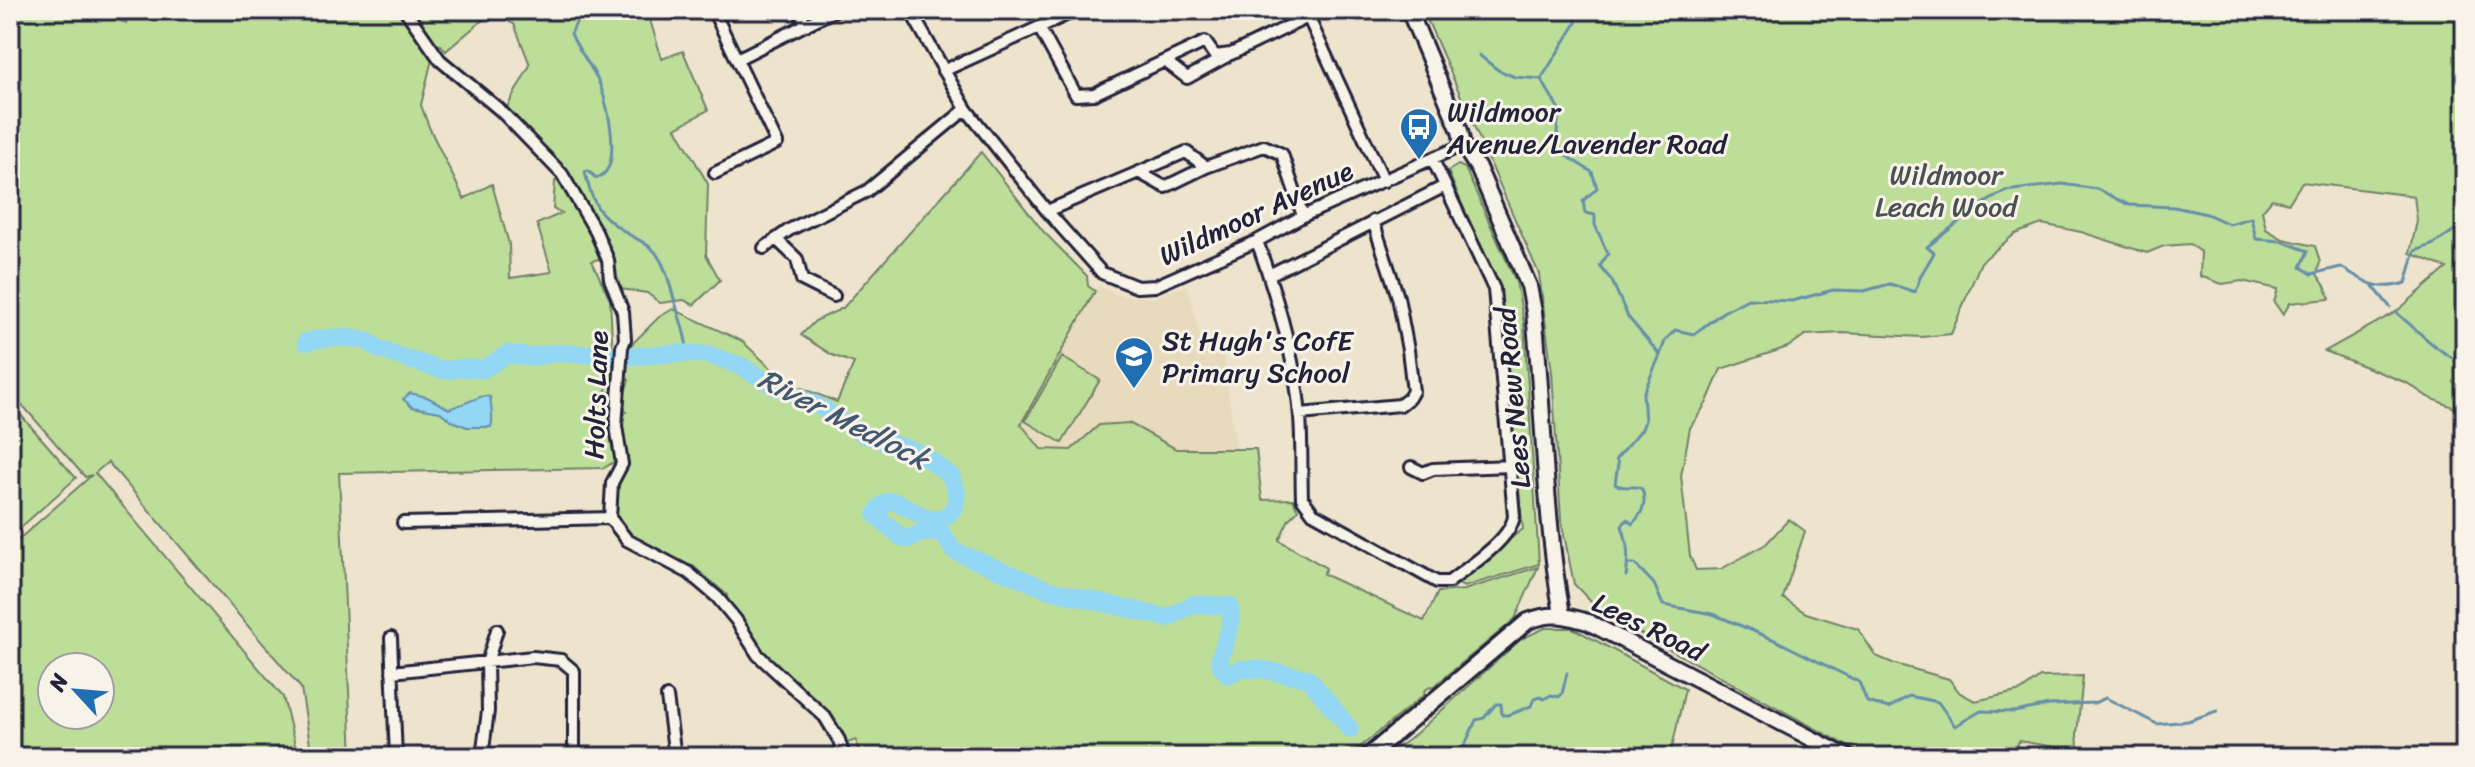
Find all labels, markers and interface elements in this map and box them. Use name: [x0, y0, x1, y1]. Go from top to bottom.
place label: Wildmoor Avenue/Lavender Road: [1446, 87, 1729, 168]
bus stop icon: Wildmoor Avenue/Lavender Road: [1398, 106, 1440, 161]
street label: Wildmoor Avenue: [1151, 146, 1361, 280]
park label: Wildmoor Leach Wood: [1875, 150, 2019, 231]
street label: Lees New Road: [1480, 303, 1545, 491]
place label: St Hugh's CofE Primary School: [1162, 316, 1354, 397]
street label: Holts Lane: [569, 330, 623, 460]
school or university icon: St Hugh's CofE Primary School: [1113, 335, 1155, 390]
water label: River Medlock: [749, 353, 941, 486]
street label: Lees Road: [1584, 578, 1716, 677]
north arrow: [36, 651, 116, 731]
text: N: [37, 666, 80, 699]

